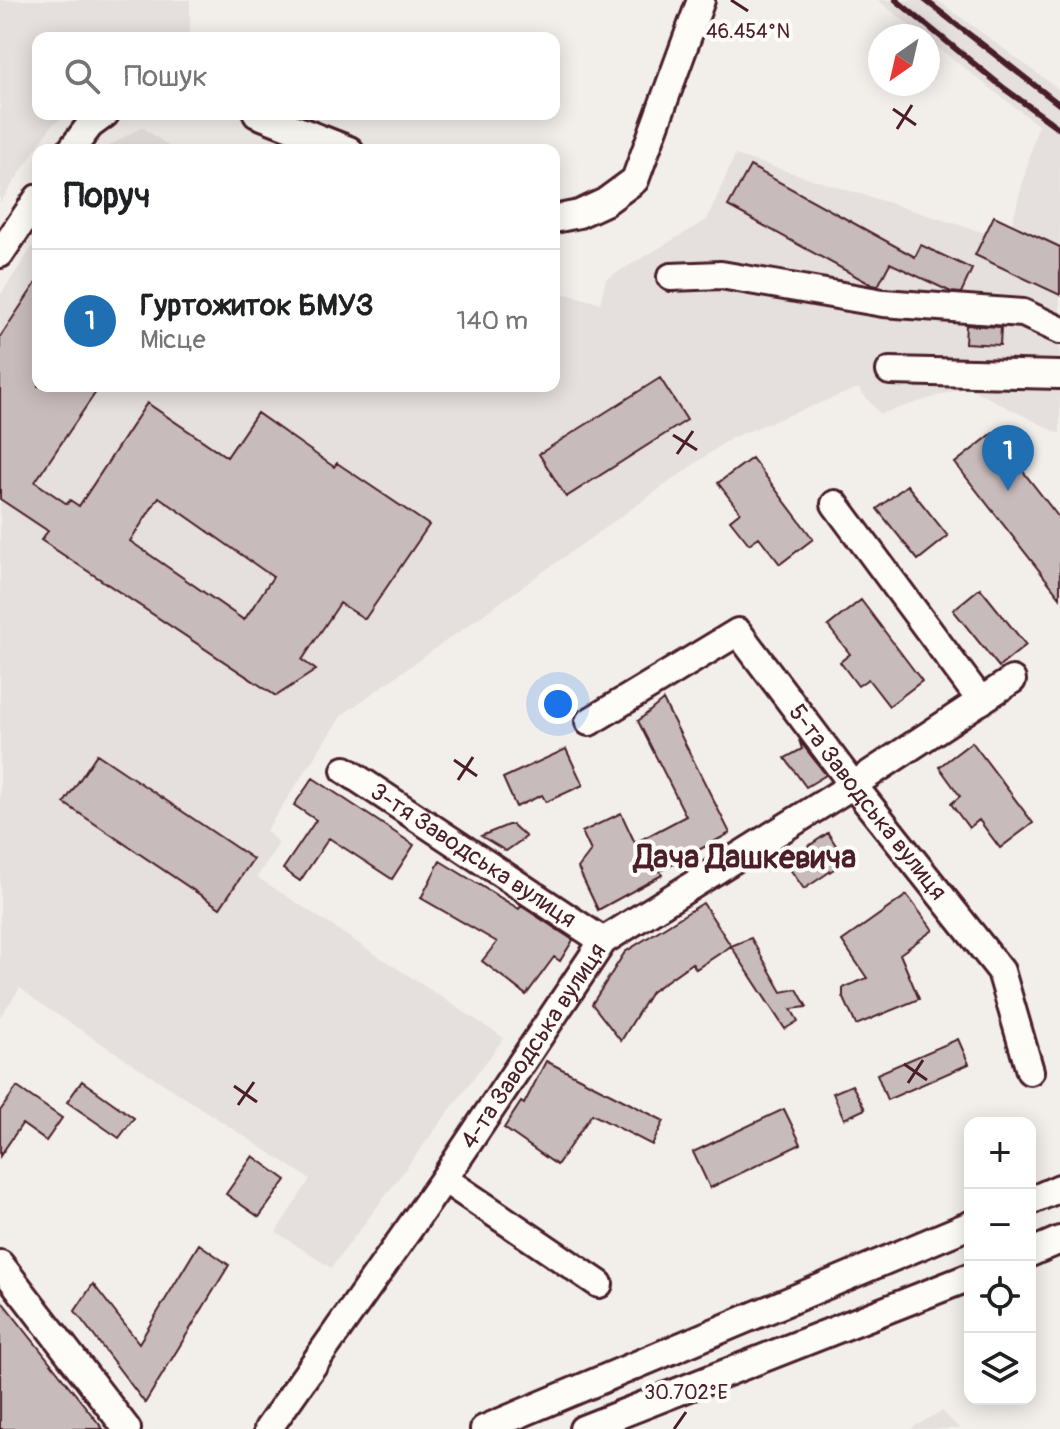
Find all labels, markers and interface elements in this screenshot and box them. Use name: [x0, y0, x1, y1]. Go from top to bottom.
text: 46.454°N: [706, 19, 790, 44]
north arrow: [868, 24, 940, 96]
search box: [32, 32, 560, 120]
icon: search: [60, 54, 104, 98]
text: Пошук: [124, 58, 208, 95]
text: Поруч: [64, 175, 150, 218]
text: Гуртожиток БМУЗ: [140, 287, 374, 324]
text: 1: [85, 305, 95, 337]
text: 140 m: [456, 305, 528, 337]
text: Місце: [140, 324, 206, 356]
pin: 1: [982, 425, 1034, 491]
your location: [538, 684, 578, 724]
street label: 5-та Заводська вулиця: [783, 698, 953, 906]
street label: 3-тя Заводська вулиця: [365, 777, 582, 934]
district label: Дача Дашкевича: [632, 838, 856, 878]
street label: 4-та Заводська вулиця: [454, 937, 612, 1154]
map controls: [964, 1117, 1036, 1405]
button: +: [964, 1117, 1036, 1189]
button: −: [964, 1189, 1036, 1261]
button: locate: [964, 1261, 1036, 1333]
button: layers: [964, 1333, 1036, 1405]
text: 30.702°E: [644, 1380, 728, 1405]

